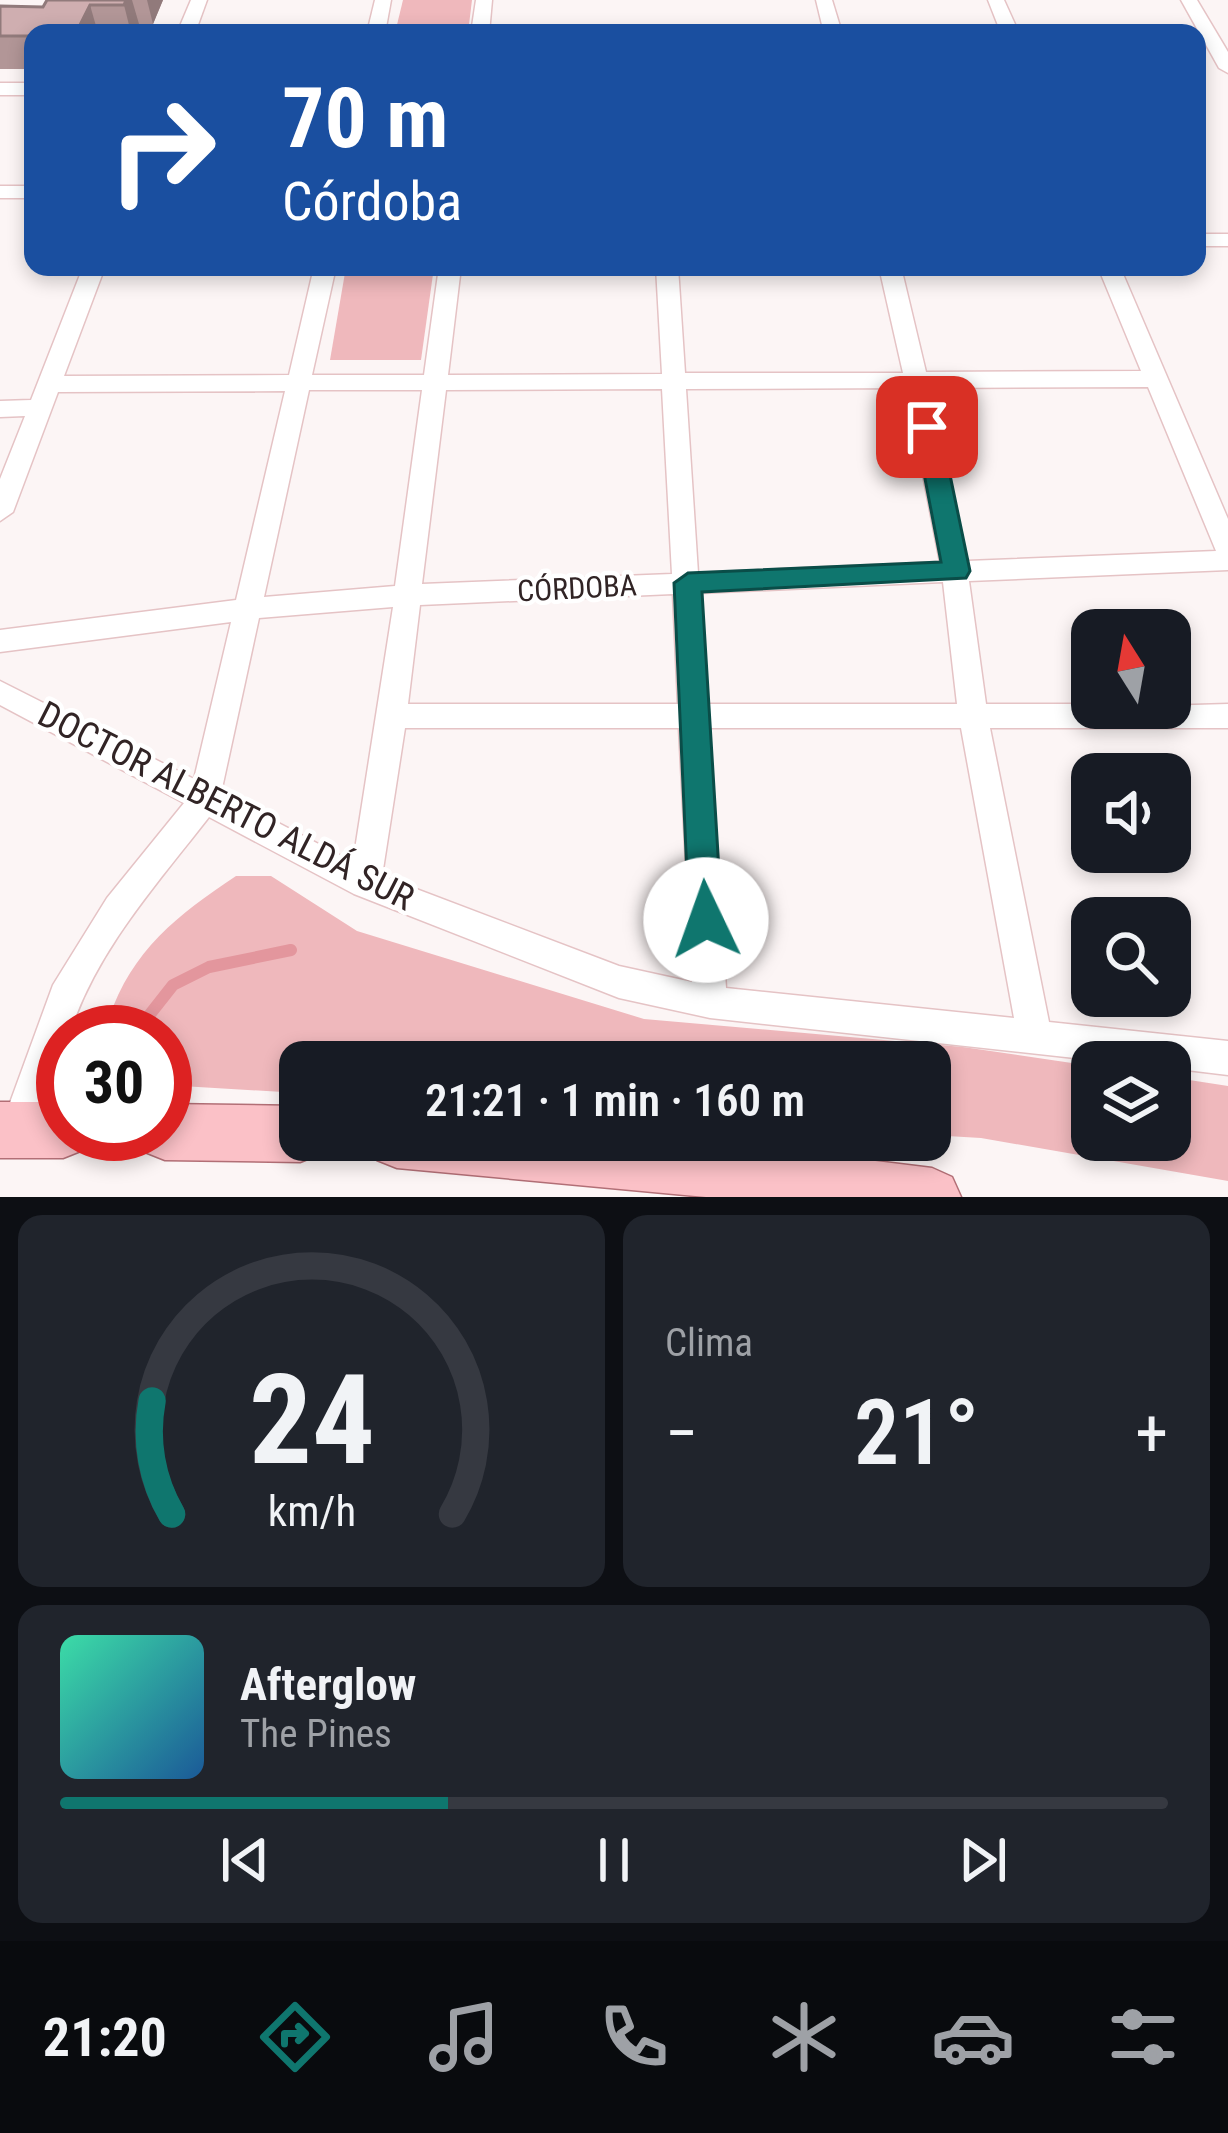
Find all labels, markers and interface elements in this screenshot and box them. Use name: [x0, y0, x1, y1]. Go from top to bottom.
text: 70 m: [282, 69, 449, 168]
icon: right: [84, 72, 240, 228]
text: Córdoba: [282, 170, 462, 233]
pin: [876, 376, 978, 478]
icon: arrive: [894, 394, 960, 460]
street label: CÓRDOBA: [516, 567, 638, 609]
north arrow: [1071, 609, 1191, 729]
map controls: [1071, 609, 1191, 1161]
street label: DOCTOR ALBERTO ALDÁ SUR: [31, 692, 421, 919]
button: sound: [1071, 753, 1191, 873]
position arrow: [643, 857, 769, 983]
button: search: [1071, 897, 1191, 1017]
speed limit sign: 30: [36, 1005, 192, 1161]
button: layers: [1071, 1041, 1191, 1161]
text: 21:21 · 1 min · 160 m: [425, 1074, 805, 1127]
text: Clima: [665, 1320, 753, 1366]
text: 24: [248, 1347, 375, 1493]
text: 21°: [854, 1381, 979, 1486]
text: −: [665, 1395, 698, 1472]
text: +: [1135, 1395, 1168, 1472]
text: km/h: [267, 1486, 356, 1536]
text: Afterglow: [240, 1658, 416, 1711]
text: The Pines: [240, 1711, 392, 1757]
icon: previous: [212, 1827, 278, 1893]
icon: pause: [581, 1827, 647, 1893]
icon: next: [950, 1827, 1016, 1893]
icon: directions: [253, 1995, 337, 2079]
icon: music: [422, 1995, 506, 2079]
icon: phone: [592, 1995, 676, 2079]
icon: climate: [762, 1995, 846, 2079]
icon: car: [931, 1995, 1015, 2079]
icon: filters: [1101, 1995, 1185, 2079]
text: 21:20: [43, 2006, 167, 2069]

